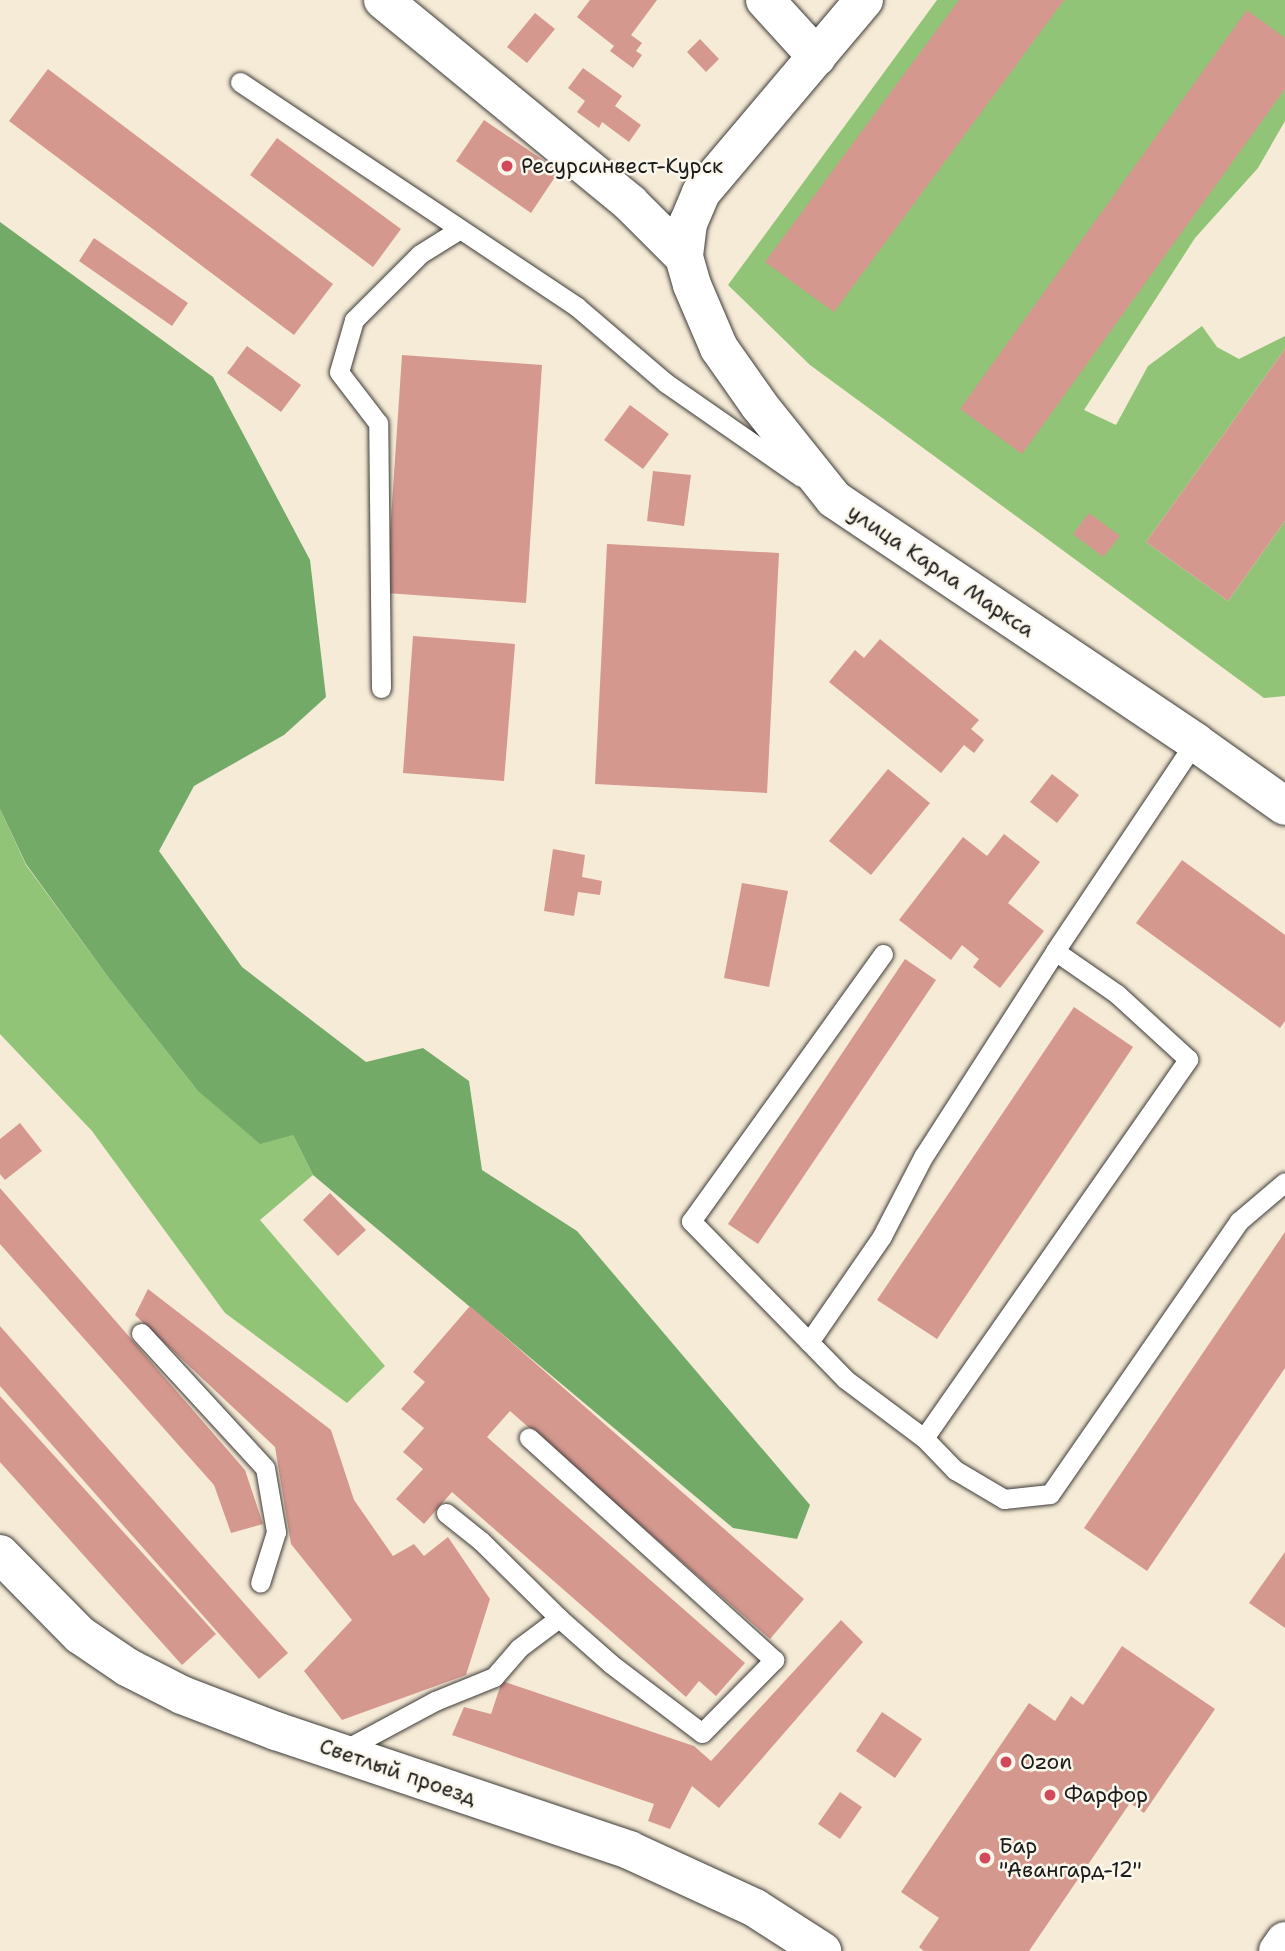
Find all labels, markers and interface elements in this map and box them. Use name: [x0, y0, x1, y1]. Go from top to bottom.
place label: Ресурсинвест-Курск: [521, 153, 723, 179]
marker: Ресурсинвест-Курск: [499, 158, 515, 174]
street label: улица Карла Маркса: [843, 499, 1039, 643]
street label: Светлый проезд: [316, 1733, 480, 1811]
place label: Ozon: [1020, 1749, 1072, 1775]
marker: Ozon: [998, 1754, 1014, 1770]
place label: Фарфор: [1064, 1782, 1148, 1808]
marker: Фарфор: [1042, 1787, 1058, 1803]
place label: Бар "Авангард-12": [999, 1833, 1142, 1883]
marker: Бар "Авангард-12": [977, 1850, 993, 1866]

